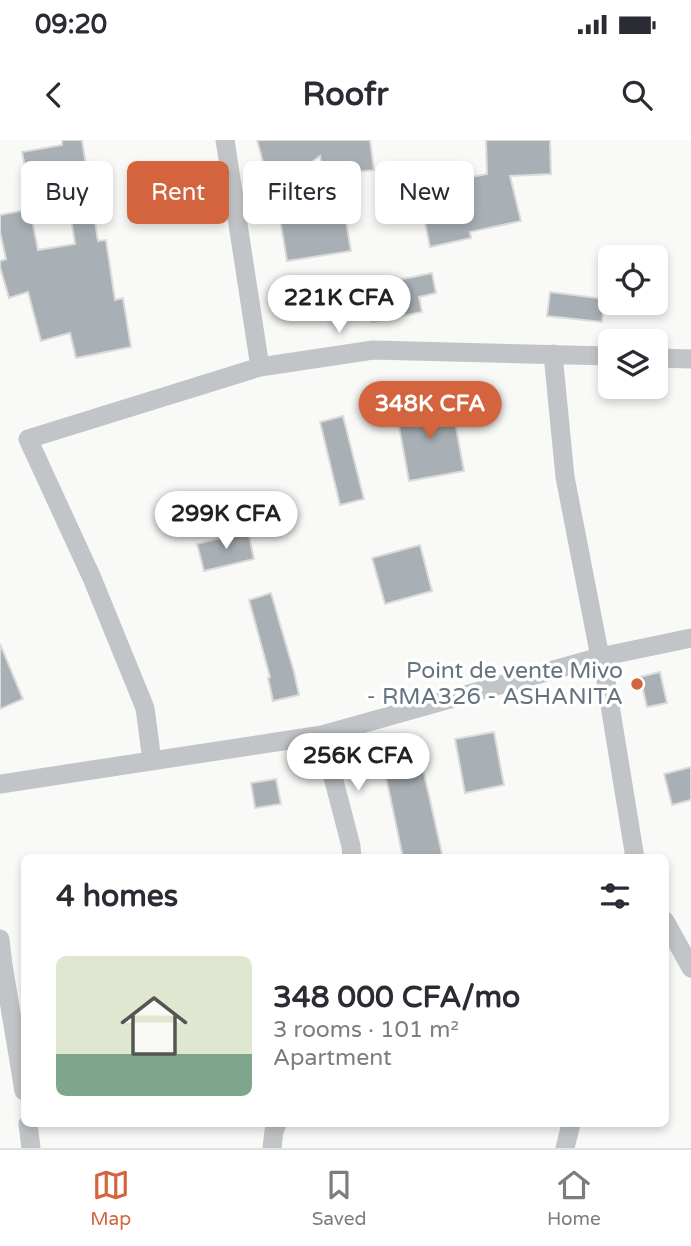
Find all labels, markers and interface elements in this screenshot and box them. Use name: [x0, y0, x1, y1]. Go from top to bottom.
text: 09:20: [35, 9, 107, 40]
icon: back: [35, 76, 73, 114]
text: Roofr: [302, 76, 389, 114]
icon: search: [618, 76, 656, 114]
chip: Buy: [21, 161, 113, 224]
chip: Rent: [127, 161, 229, 224]
chip: Filters: [243, 161, 361, 224]
chip: New: [375, 161, 474, 224]
map controls: [598, 245, 668, 399]
button: locate: [598, 245, 668, 315]
pin: 221K CFA: [267, 276, 411, 335]
text: 221K CFA: [284, 284, 394, 312]
button: layers: [598, 329, 668, 399]
pin: 348K CFA: [358, 382, 502, 441]
text: 348K CFA: [375, 390, 485, 418]
pin: 299K CFA: [154, 492, 298, 551]
text: 299K CFA: [171, 500, 281, 528]
place label: Point de vente Mivo - RMA326 - ASHANITA: [367, 657, 623, 711]
marker: Point de vente Mivo - RMA326 - ASHANITA: [629, 676, 645, 692]
pin: 256K CFA: [286, 734, 430, 793]
text: 256K CFA: [303, 742, 413, 770]
icon: filters: [596, 877, 634, 915]
text: 4 homes: [56, 878, 178, 915]
text: 348 000 CFA/mo: [273, 979, 520, 1016]
icon: home: [112, 984, 196, 1068]
text: 3 rooms · 101 m²: [273, 1016, 459, 1044]
text: Apartment: [273, 1044, 392, 1072]
tab: Map: [90, 1166, 131, 1230]
tab: Saved: [312, 1166, 367, 1230]
tab: Home: [547, 1166, 601, 1230]

